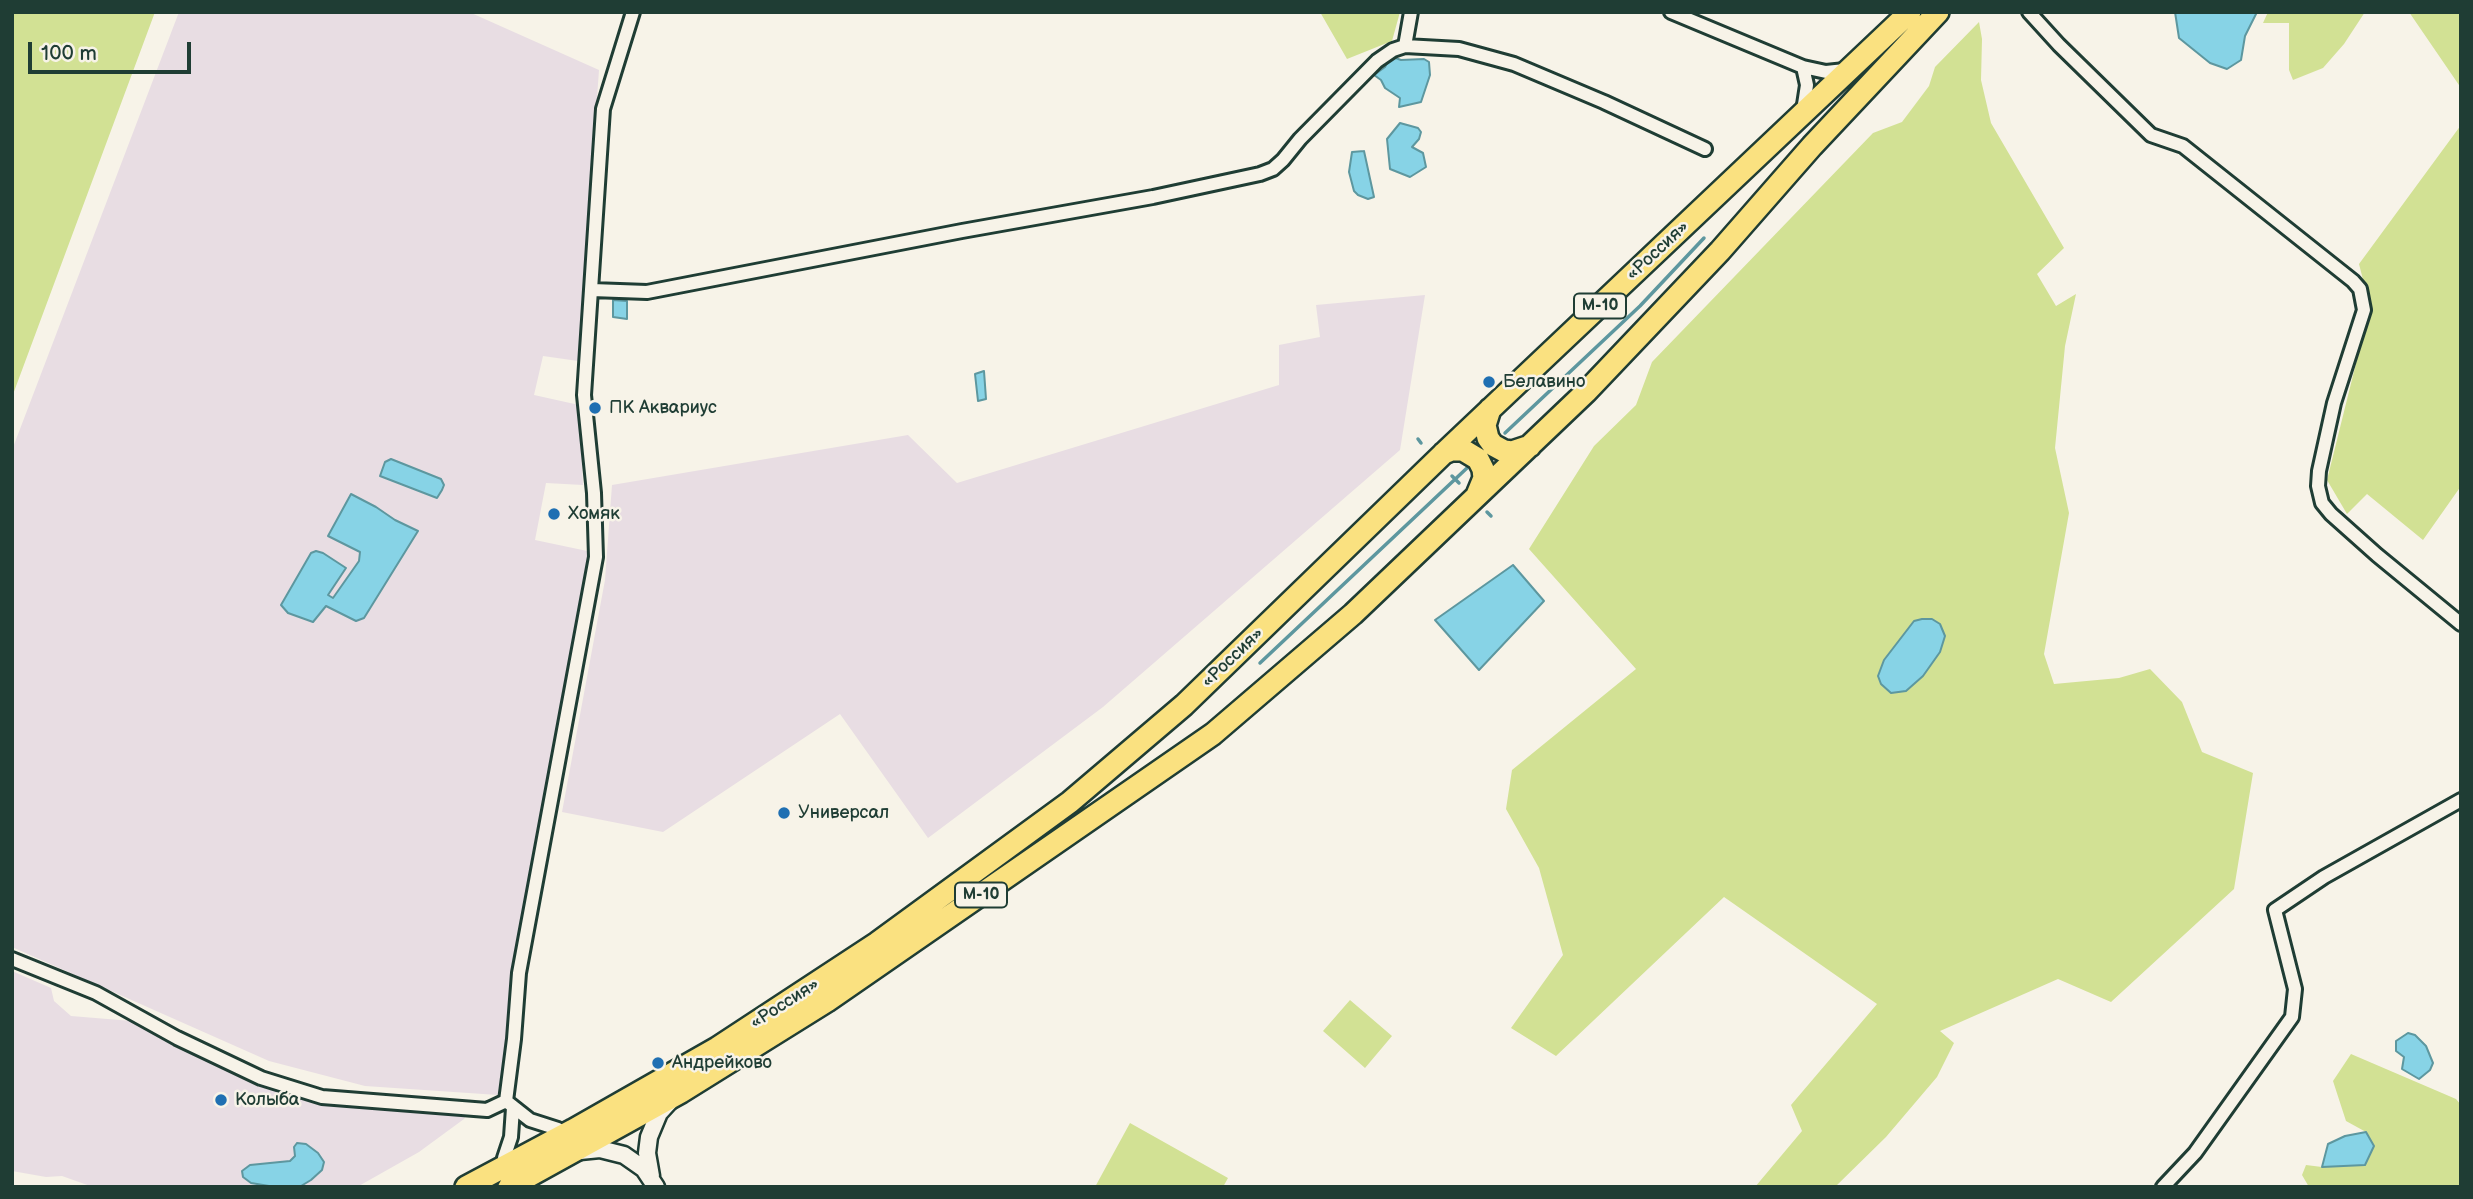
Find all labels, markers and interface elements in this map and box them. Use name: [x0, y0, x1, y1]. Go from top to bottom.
scale bar: [32, 28, 194, 72]
text: 100 m: [41, 41, 97, 66]
street label: «Россия»: [1622, 216, 1694, 286]
road number: М-10: [1574, 294, 1626, 318]
place label: Белавино: [1503, 371, 1585, 393]
marker: Белавино: [1481, 374, 1497, 390]
place label: ПК Аквариус: [609, 397, 717, 419]
marker: ПК Аквариус: [587, 400, 603, 416]
place label: Хомяк: [568, 503, 620, 525]
marker: Хомяк: [546, 506, 562, 522]
street label: «Россия»: [1197, 623, 1269, 693]
place label: Универсал: [798, 802, 889, 824]
marker: Универсал: [776, 805, 792, 821]
road number: М-10: [955, 882, 1007, 908]
street label: «Россия»: [746, 974, 824, 1034]
place label: Андрейково: [672, 1052, 772, 1074]
marker: Андрейково: [650, 1055, 666, 1071]
place label: Колыба: [235, 1089, 299, 1111]
marker: Колыба: [213, 1092, 229, 1108]

